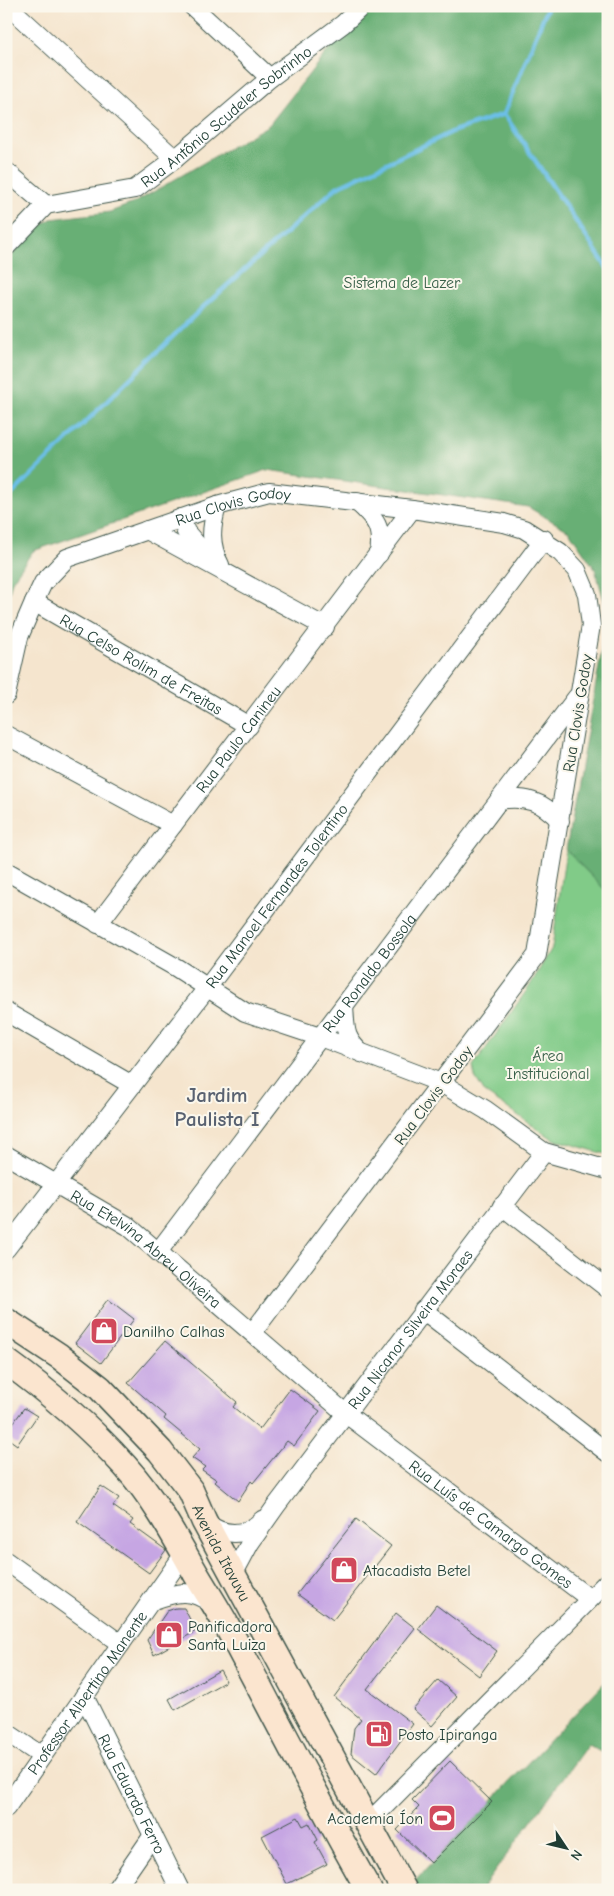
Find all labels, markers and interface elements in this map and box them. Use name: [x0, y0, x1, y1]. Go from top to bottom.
street label: Rua Antônio Scudeler Sobrinho: [138, 42, 315, 191]
park label: Sistema de Lazer: [344, 274, 461, 292]
street label: Rua Clovis Godoy: [173, 484, 292, 530]
street label: Rua Celso Rolim de Freitas: [56, 611, 226, 719]
street label: Rua Clovis Godoy: [560, 652, 596, 773]
street label: Rua Paulo Canineu: [193, 683, 285, 797]
street label: Rua Manoel Fernandes Tolentino: [202, 800, 352, 992]
street label: Rua Ronaldo Bossola: [319, 910, 420, 1036]
street label: Rua Clovis Godoy: [391, 1042, 477, 1149]
park label: Área Institucional: [506, 1046, 590, 1083]
district label: Jardim Paulista I: [174, 1083, 260, 1131]
street label: Rua Etelvina Abreu Oliveira: [67, 1187, 224, 1312]
street label: Rua Nicanor Silveira Moraes: [345, 1246, 477, 1413]
shop icon: Danilho Calhas: [89, 1316, 119, 1346]
place label: Danilho Calhas: [123, 1323, 225, 1341]
street label: Rua Luís de Camargo Gomes: [405, 1457, 576, 1593]
street label: Avenida Itavuvu: [188, 1502, 254, 1605]
shop icon: Atacadista Betel: [329, 1555, 359, 1585]
place label: Atacadista Betel: [363, 1562, 471, 1580]
street label: Professor Albertino Manente: [24, 1608, 151, 1778]
place label: Panificadora Santa Luiza: [188, 1618, 272, 1654]
shop icon: Panificadora Santa Luiza: [154, 1620, 184, 1650]
fuel station icon: Posto Ipiranga: [364, 1719, 394, 1749]
place label: Posto Ipiranga: [398, 1726, 498, 1744]
street label: Rua Eduardo Ferro: [94, 1731, 169, 1857]
sports icon: Academia Íon: [427, 1803, 457, 1833]
place label: Academia Íon: [327, 1809, 423, 1828]
north arrow: [542, 1824, 592, 1874]
text: N: [567, 1847, 586, 1864]

